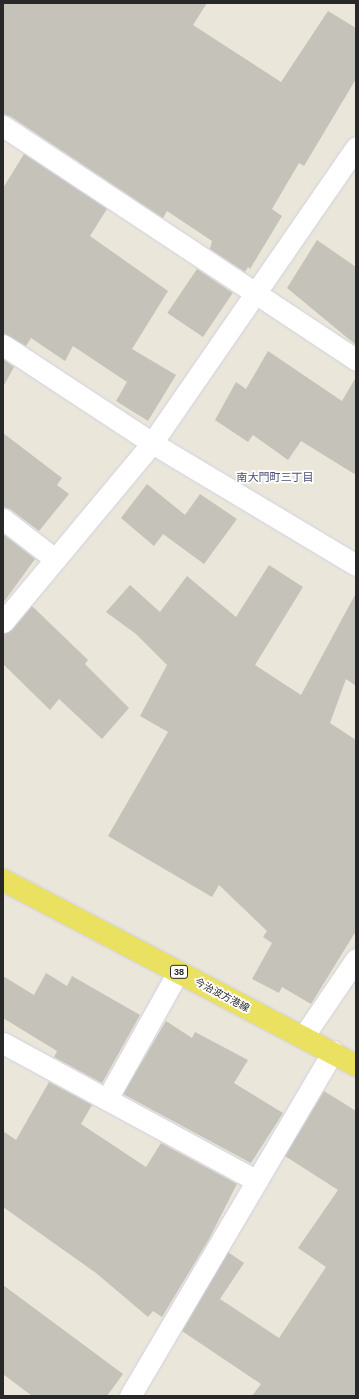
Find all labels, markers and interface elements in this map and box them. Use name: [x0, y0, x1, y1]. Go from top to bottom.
district label: 南大門町三丁目: [237, 470, 313, 484]
road number: 38: [169, 965, 189, 979]
street label: 今治波方港線: [193, 976, 251, 1014]

